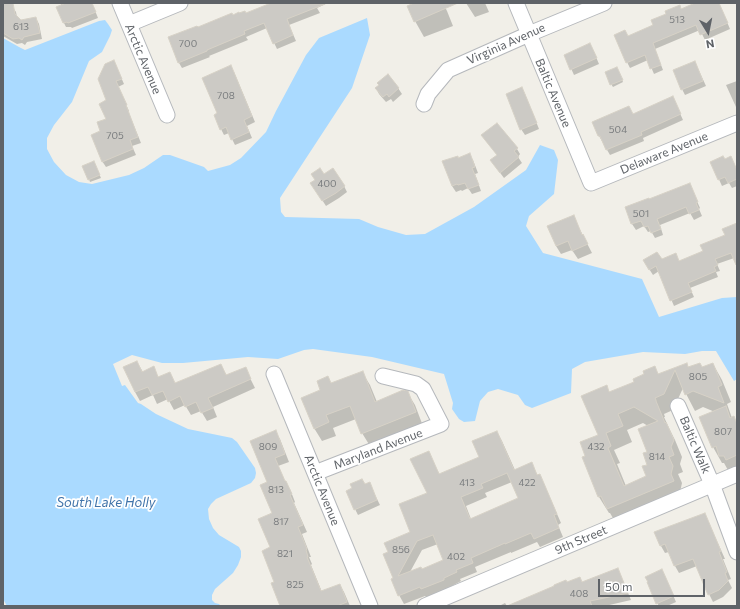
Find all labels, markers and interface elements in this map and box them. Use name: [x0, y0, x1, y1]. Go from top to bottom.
north arrow: [688, 12, 728, 52]
house number: 513: [669, 14, 685, 26]
street label: Virginia Avenue: [465, 20, 547, 68]
house number: 613: [13, 21, 29, 33]
street label: Arctic Avenue: [122, 22, 164, 96]
text: N: [705, 37, 715, 51]
house number: 700: [179, 38, 197, 50]
street label: Baltic Avenue: [532, 56, 574, 130]
house number: 708: [217, 90, 235, 102]
house number: 504: [609, 124, 627, 136]
street label: Delaware Avenue: [618, 129, 710, 177]
house number: 705: [106, 130, 124, 142]
house number: 400: [317, 178, 337, 190]
house number: 501: [633, 208, 649, 220]
house number: 805: [689, 371, 707, 383]
street label: Baltic Walk: [677, 414, 713, 476]
street label: Maryland Avenue: [332, 425, 424, 473]
house number: 807: [714, 426, 732, 438]
house number: 809: [259, 441, 277, 453]
house number: 432: [587, 441, 605, 453]
house number: 814: [649, 451, 665, 463]
street label: Arctic Avenue: [301, 453, 343, 527]
house number: 413: [459, 477, 475, 489]
house number: 422: [519, 477, 535, 489]
house number: 813: [268, 484, 284, 496]
water label: South Lake Holly: [56, 495, 156, 511]
house number: 817: [273, 516, 289, 528]
street label: 9th Street: [553, 523, 609, 557]
house number: 856: [392, 544, 410, 556]
house number: 821: [277, 548, 293, 560]
house number: 402: [447, 551, 465, 563]
scale bar: [600, 571, 707, 597]
house number: 825: [286, 579, 304, 591]
text: 50 m: [605, 579, 633, 593]
house number: 408: [570, 588, 588, 600]

